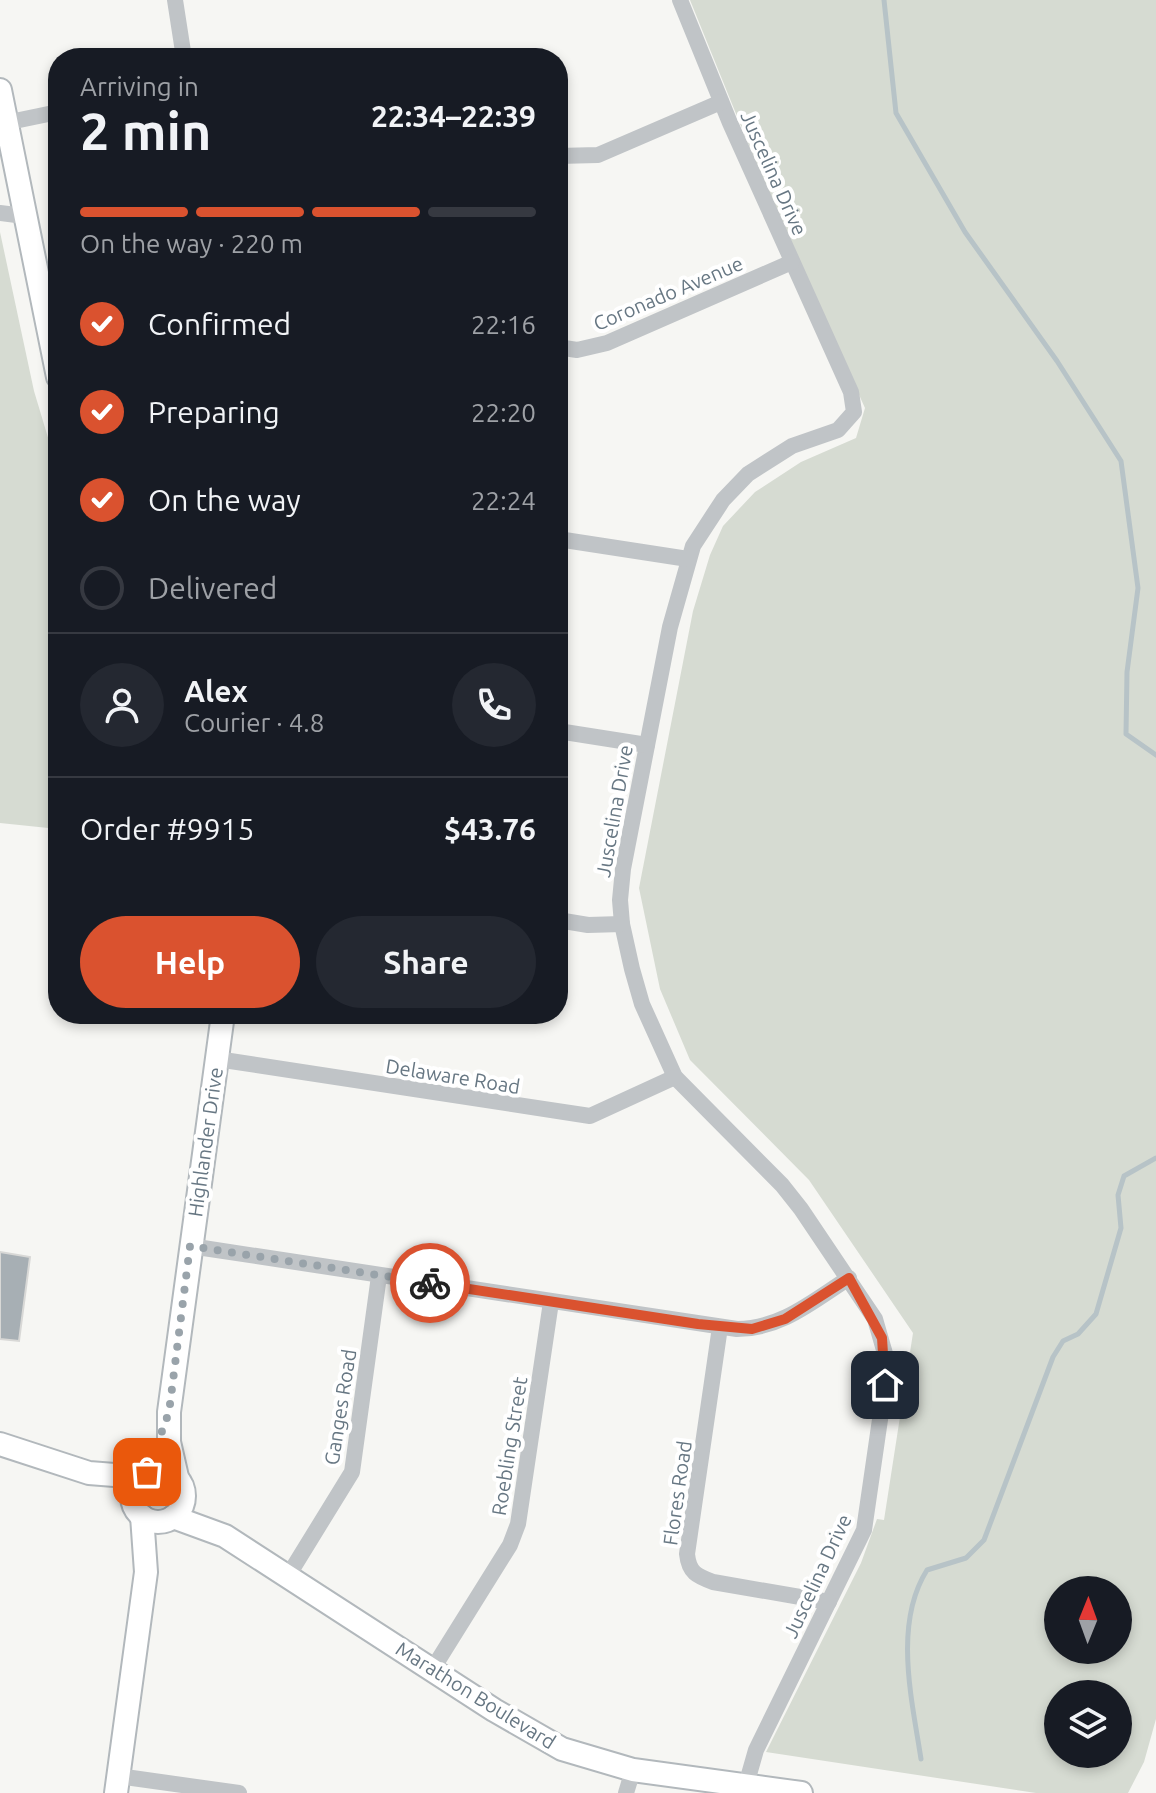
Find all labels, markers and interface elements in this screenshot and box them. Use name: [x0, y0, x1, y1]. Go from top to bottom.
text: Arriving in: [80, 72, 199, 101]
text: 22:34–22:39: [371, 99, 536, 133]
text: 2 min: [80, 102, 211, 160]
street label: Juscelina Drive: [736, 107, 812, 239]
text: On the way · 220 m: [80, 229, 303, 258]
street label: Coronado Avenue: [590, 251, 746, 335]
icon: check: [80, 302, 124, 346]
text: Confirmed: [148, 307, 291, 341]
text: 22:16: [471, 310, 536, 339]
icon: check: [80, 390, 124, 434]
text: Preparing: [148, 395, 280, 429]
text: 22:20: [471, 398, 536, 427]
icon: check: [80, 478, 124, 522]
text: On the way: [148, 483, 301, 517]
text: 22:24: [471, 486, 536, 515]
text: Delivered: [148, 571, 277, 605]
button: person: [80, 663, 164, 747]
button: phone: [452, 663, 536, 747]
text: Alex: [184, 674, 248, 708]
text: Courier · 4.8: [184, 708, 324, 737]
street label: Juscelina Drive: [591, 743, 637, 879]
text: Order #9915: [80, 812, 254, 846]
text: $43.76: [444, 812, 536, 846]
button: Help: [80, 916, 300, 1008]
button: Share: [316, 916, 536, 1008]
street label: Delaware Road: [384, 1054, 522, 1098]
street label: Highlander Drive: [183, 1066, 227, 1218]
courier: [390, 1243, 470, 1323]
icon: bike: [408, 1261, 452, 1305]
street label: Ganges Road: [319, 1347, 361, 1467]
pin: [851, 1351, 919, 1419]
icon: home: [863, 1363, 907, 1407]
street label: Roebling Street: [487, 1375, 531, 1517]
pin: [113, 1438, 181, 1506]
street label: Flores Road: [658, 1439, 696, 1547]
icon: bag: [125, 1450, 169, 1494]
street label: Juscelina Drive: [778, 1510, 856, 1642]
north arrow: [1044, 1576, 1132, 1664]
map controls: [1044, 1576, 1132, 1768]
street label: Marathon Boulevard: [392, 1637, 560, 1753]
button: layers: [1044, 1680, 1132, 1768]

